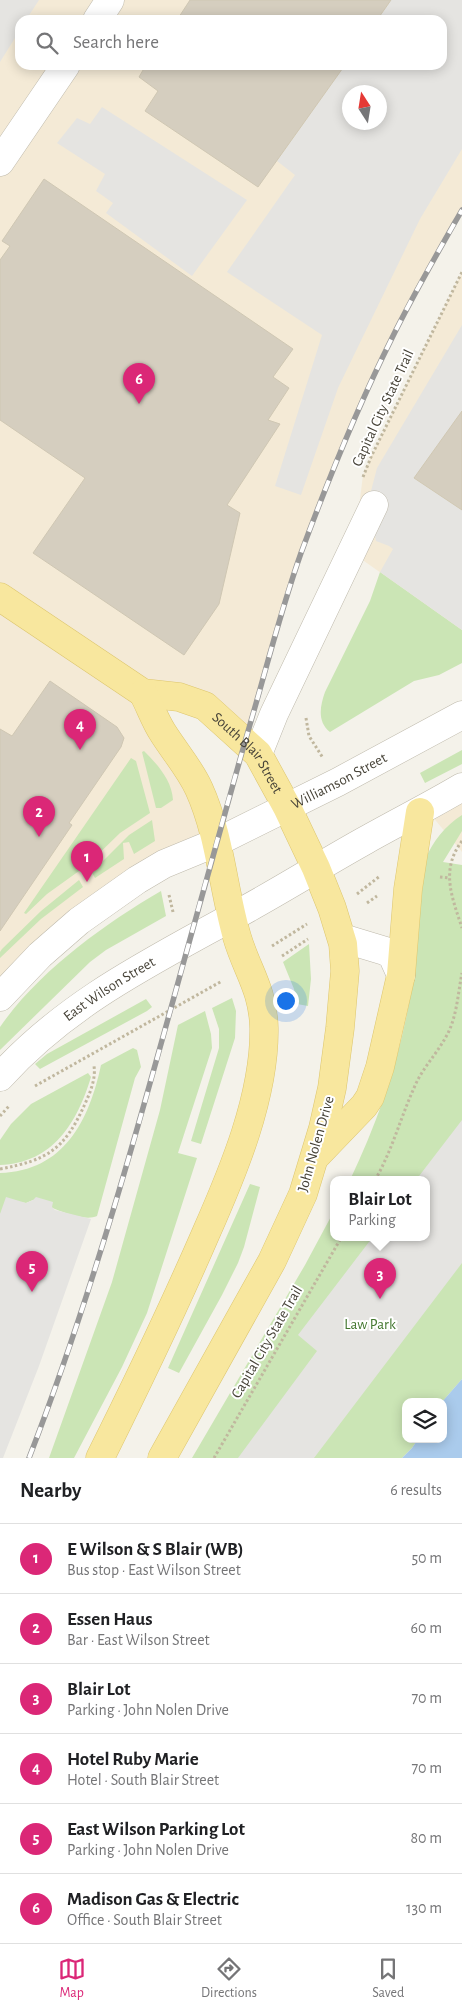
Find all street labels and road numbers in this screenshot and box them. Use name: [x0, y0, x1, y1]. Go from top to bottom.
street label: Capital City State Trail: [349, 347, 417, 469]
street label: South Blair Street: [210, 709, 286, 796]
street label: Williamson Street: [289, 750, 389, 811]
street label: East Wilson Street: [61, 954, 158, 1024]
street label: John Nolen Drive: [295, 1094, 337, 1194]
street label: Capital City State Trail: [229, 1283, 305, 1401]

